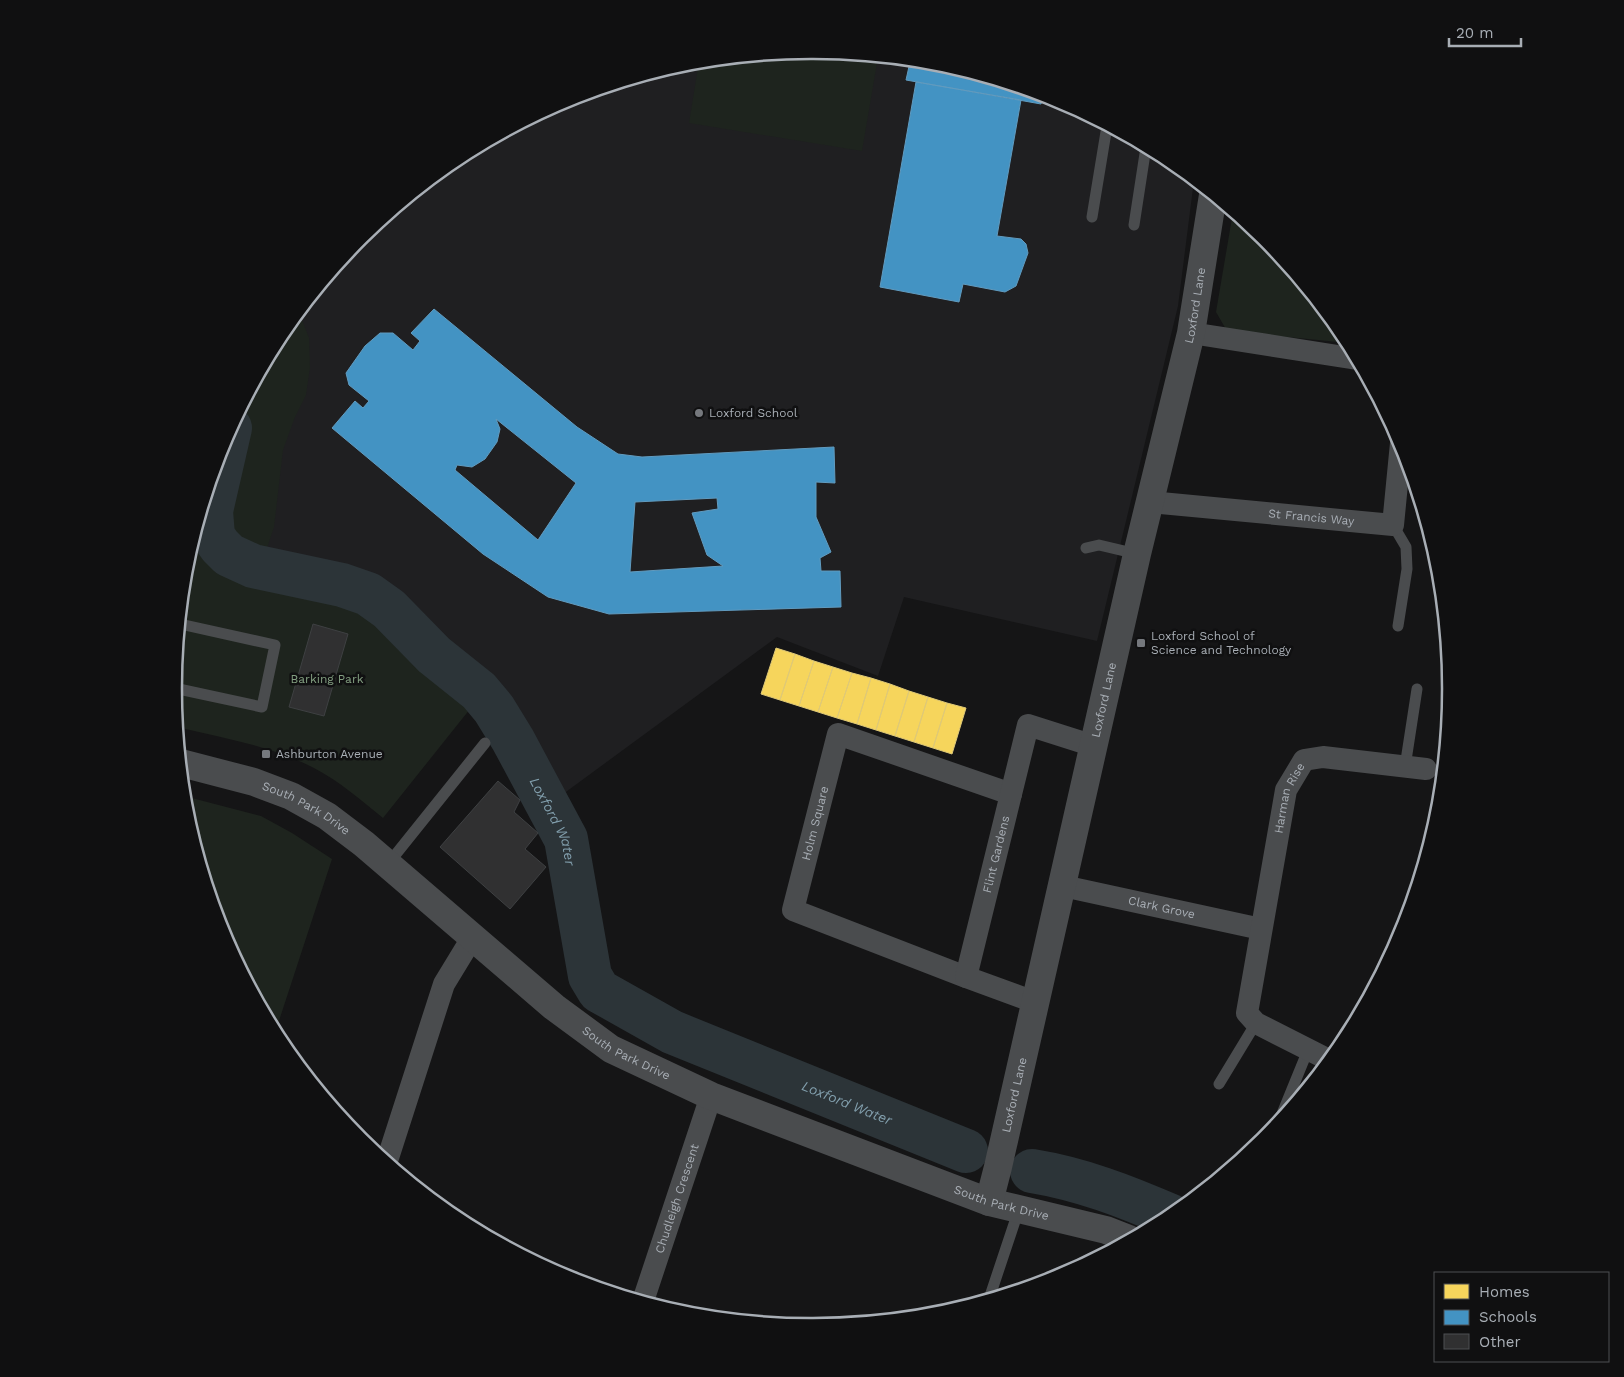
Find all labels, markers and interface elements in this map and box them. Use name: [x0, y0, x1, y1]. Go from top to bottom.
scale bar: [1449, 15, 1522, 47]
text: 20 m: [1456, 24, 1494, 42]
street label: Loxford Lane: [1182, 266, 1208, 345]
place label: Loxford School: [709, 406, 798, 420]
marker: Loxford School: [693, 407, 705, 419]
street label: St Francis Way: [1268, 506, 1356, 528]
place label: Loxford School of Science and Technology: [1151, 629, 1292, 657]
marker: Loxford School of Science and Technology: [1135, 637, 1147, 649]
street label: Loxford Lane: [1089, 661, 1119, 739]
park label: Barking Park: [290, 672, 364, 686]
place label: Ashburton Avenue: [276, 747, 383, 761]
marker: Ashburton Avenue: [260, 748, 272, 760]
street label: Harman Rise: [1272, 760, 1308, 835]
water label: Loxford Water: [526, 775, 579, 867]
street label: South Park Drive: [260, 779, 353, 838]
street label: Holm Square: [799, 785, 831, 862]
street label: Flint Gardens: [980, 814, 1012, 894]
street label: Clark Grove: [1127, 893, 1197, 922]
street label: South Park Drive: [580, 1023, 672, 1083]
street label: Loxford Lane: [999, 1056, 1030, 1134]
water label: Loxford Water: [800, 1077, 895, 1128]
street label: Chudleigh Crescent: [652, 1142, 702, 1255]
street label: South Park Drive: [952, 1182, 1050, 1223]
legend: [1434, 1272, 1609, 1362]
text: Homes: [1479, 1283, 1530, 1301]
text: Schools: [1479, 1308, 1537, 1326]
text: Other: [1479, 1333, 1521, 1351]

